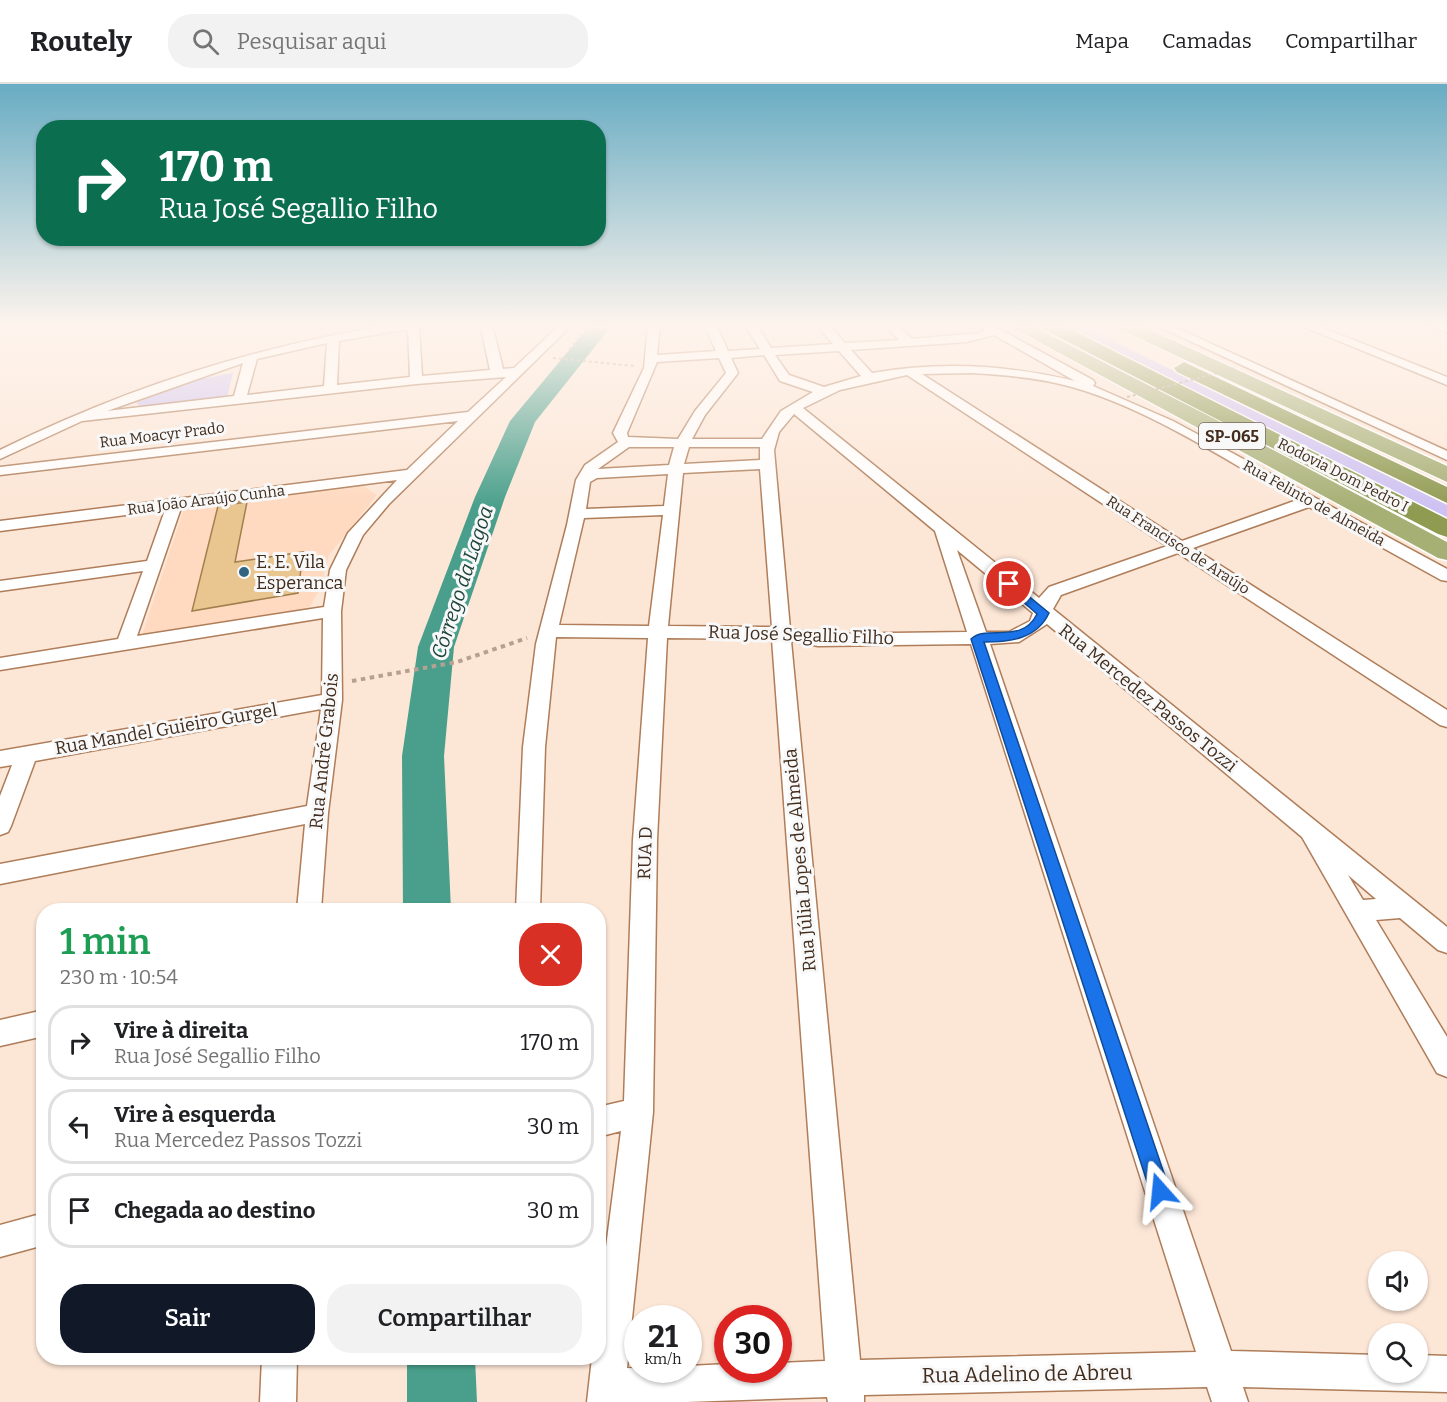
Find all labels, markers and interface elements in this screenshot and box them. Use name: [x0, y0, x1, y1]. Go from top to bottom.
search box: [168, 14, 588, 68]
text: Routely: [30, 25, 132, 58]
icon: search: [189, 25, 222, 58]
text: Pesquisar aqui: [237, 28, 387, 55]
text: Mapa: [1075, 28, 1129, 54]
text: Camadas: [1162, 28, 1252, 54]
text: Compartilhar: [1285, 28, 1417, 54]
text: 170 m: [159, 142, 273, 192]
icon: right: [60, 144, 138, 222]
text: Rua José Segallio Filho: [159, 193, 438, 225]
street label: Rua Moacyr Prado: [99, 418, 225, 452]
road number: SP-065: [1199, 423, 1265, 449]
street label: Rodovia Dom Pedro I: [1275, 434, 1411, 516]
street label: Rua Felinto de Almeida: [1240, 456, 1388, 550]
street label: Rua João Araújo Cunha: [126, 481, 286, 519]
street label: Rua Francisco de Araújo: [1103, 492, 1253, 598]
water label: Córrego da Lagoa: [426, 503, 498, 661]
place label: E. E. Vila Esperanca: [256, 551, 344, 594]
pin: [983, 558, 1034, 609]
marker: E. E. Vila Esperanca: [237, 565, 251, 579]
icon: arrive: [992, 567, 1025, 600]
street label: Rua Mercedez Passos Tozzi: [1054, 619, 1242, 777]
street label: Rua José Segallio Filho: [708, 621, 894, 649]
street label: Rua André Grabois: [305, 672, 343, 830]
street label: Rua Mandel Guieiro Gurgel: [53, 699, 279, 759]
street label: Rua Júlia Lopes de Almeida: [779, 747, 821, 973]
street label: RUA D: [633, 826, 657, 880]
text: 1 min: [60, 920, 151, 964]
button: close: [519, 923, 582, 986]
text: 230 m · 10:54: [60, 965, 178, 989]
text: Vire à direita: [114, 1017, 248, 1044]
icon: right: [63, 1026, 96, 1059]
text: 170 m: [520, 1029, 579, 1056]
text: Rua José Segallio Filho: [114, 1044, 321, 1068]
text: Vire à esquerda: [114, 1101, 275, 1128]
icon: left: [63, 1110, 96, 1143]
text: 30 m: [527, 1113, 579, 1140]
text: Rua Mercedez Passos Tozzi: [114, 1128, 362, 1152]
position arrow: [1128, 1159, 1192, 1223]
icon: arrive: [63, 1194, 96, 1227]
text: Chegada ao destino: [114, 1197, 315, 1224]
text: 30 m: [527, 1197, 579, 1224]
map controls: [1368, 1251, 1428, 1383]
button: sound: [1368, 1251, 1428, 1311]
button: Sair: [60, 1284, 315, 1353]
button: Compartilhar: [327, 1284, 582, 1353]
speed limit sign: 30: [714, 1305, 792, 1383]
text: 21: [648, 1319, 678, 1355]
button: search: [1368, 1323, 1428, 1383]
text: km/h: [644, 1350, 682, 1368]
street label: Rua Adelino de Abreu: [921, 1359, 1133, 1389]

